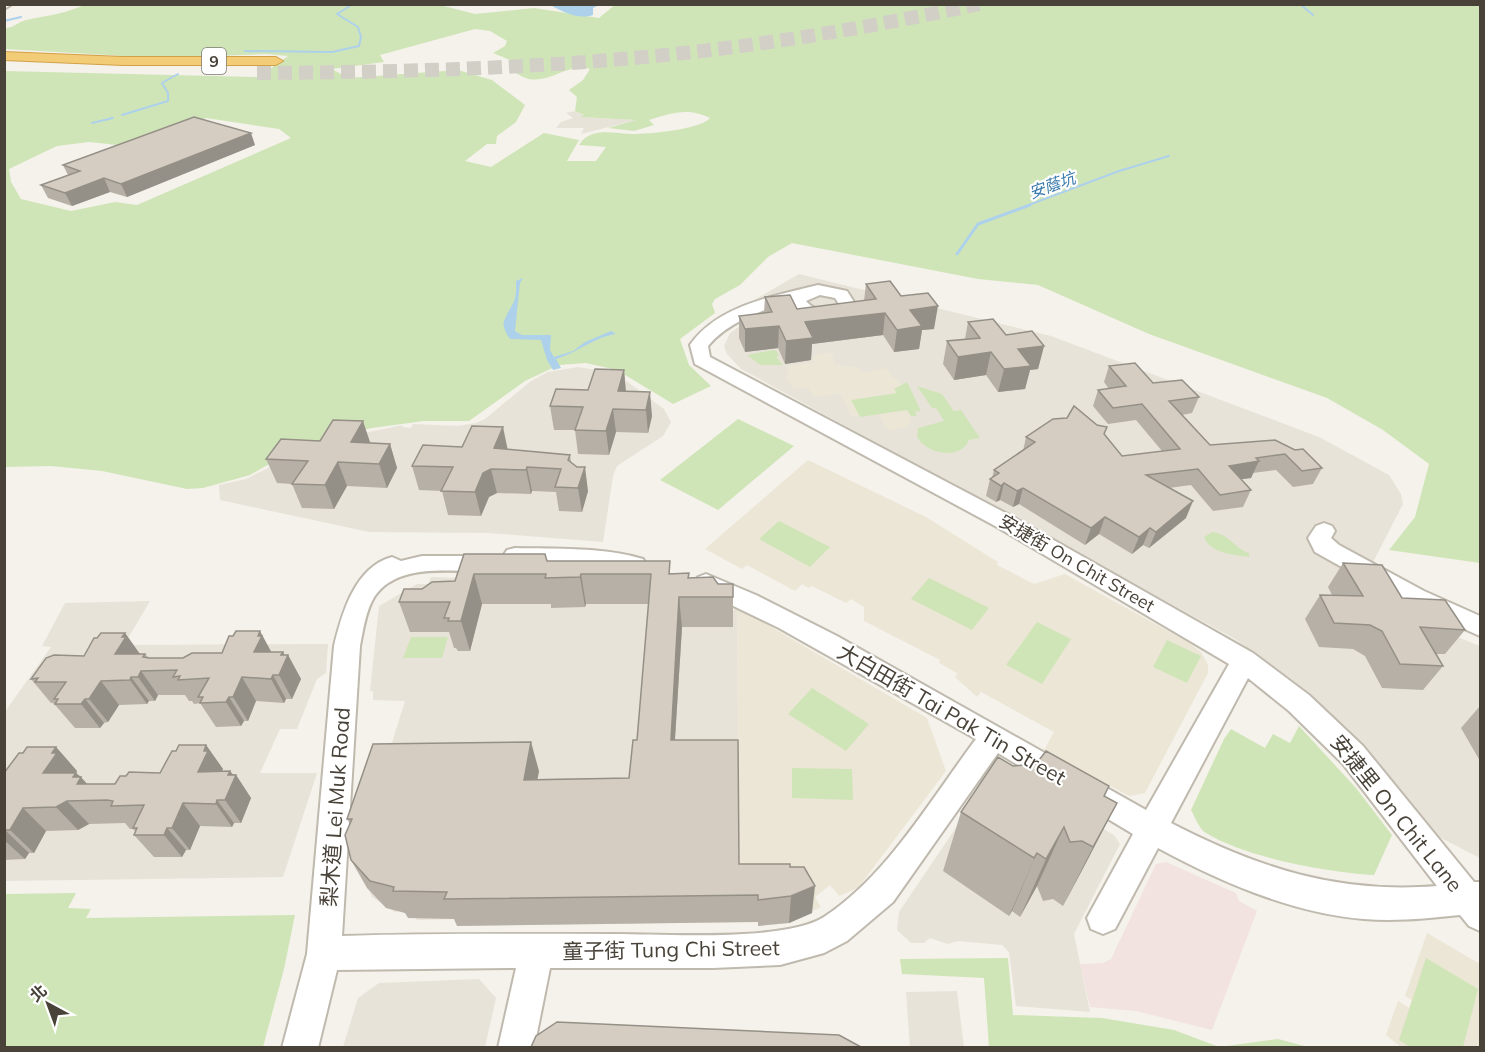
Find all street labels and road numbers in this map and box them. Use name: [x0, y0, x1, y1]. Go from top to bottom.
road number: 9: [202, 48, 226, 74]
street label: 安捷街 On Chit Street: [995, 509, 1159, 617]
street label: 大白田街 Tai Pak Tin Street: [833, 638, 1071, 790]
street label: 梨木道 Lei Muk Road: [315, 707, 355, 907]
street label: 安捷里 On Chit Lane: [1326, 729, 1468, 897]
street label: 童子街 Tung Chi Street: [562, 934, 780, 964]

